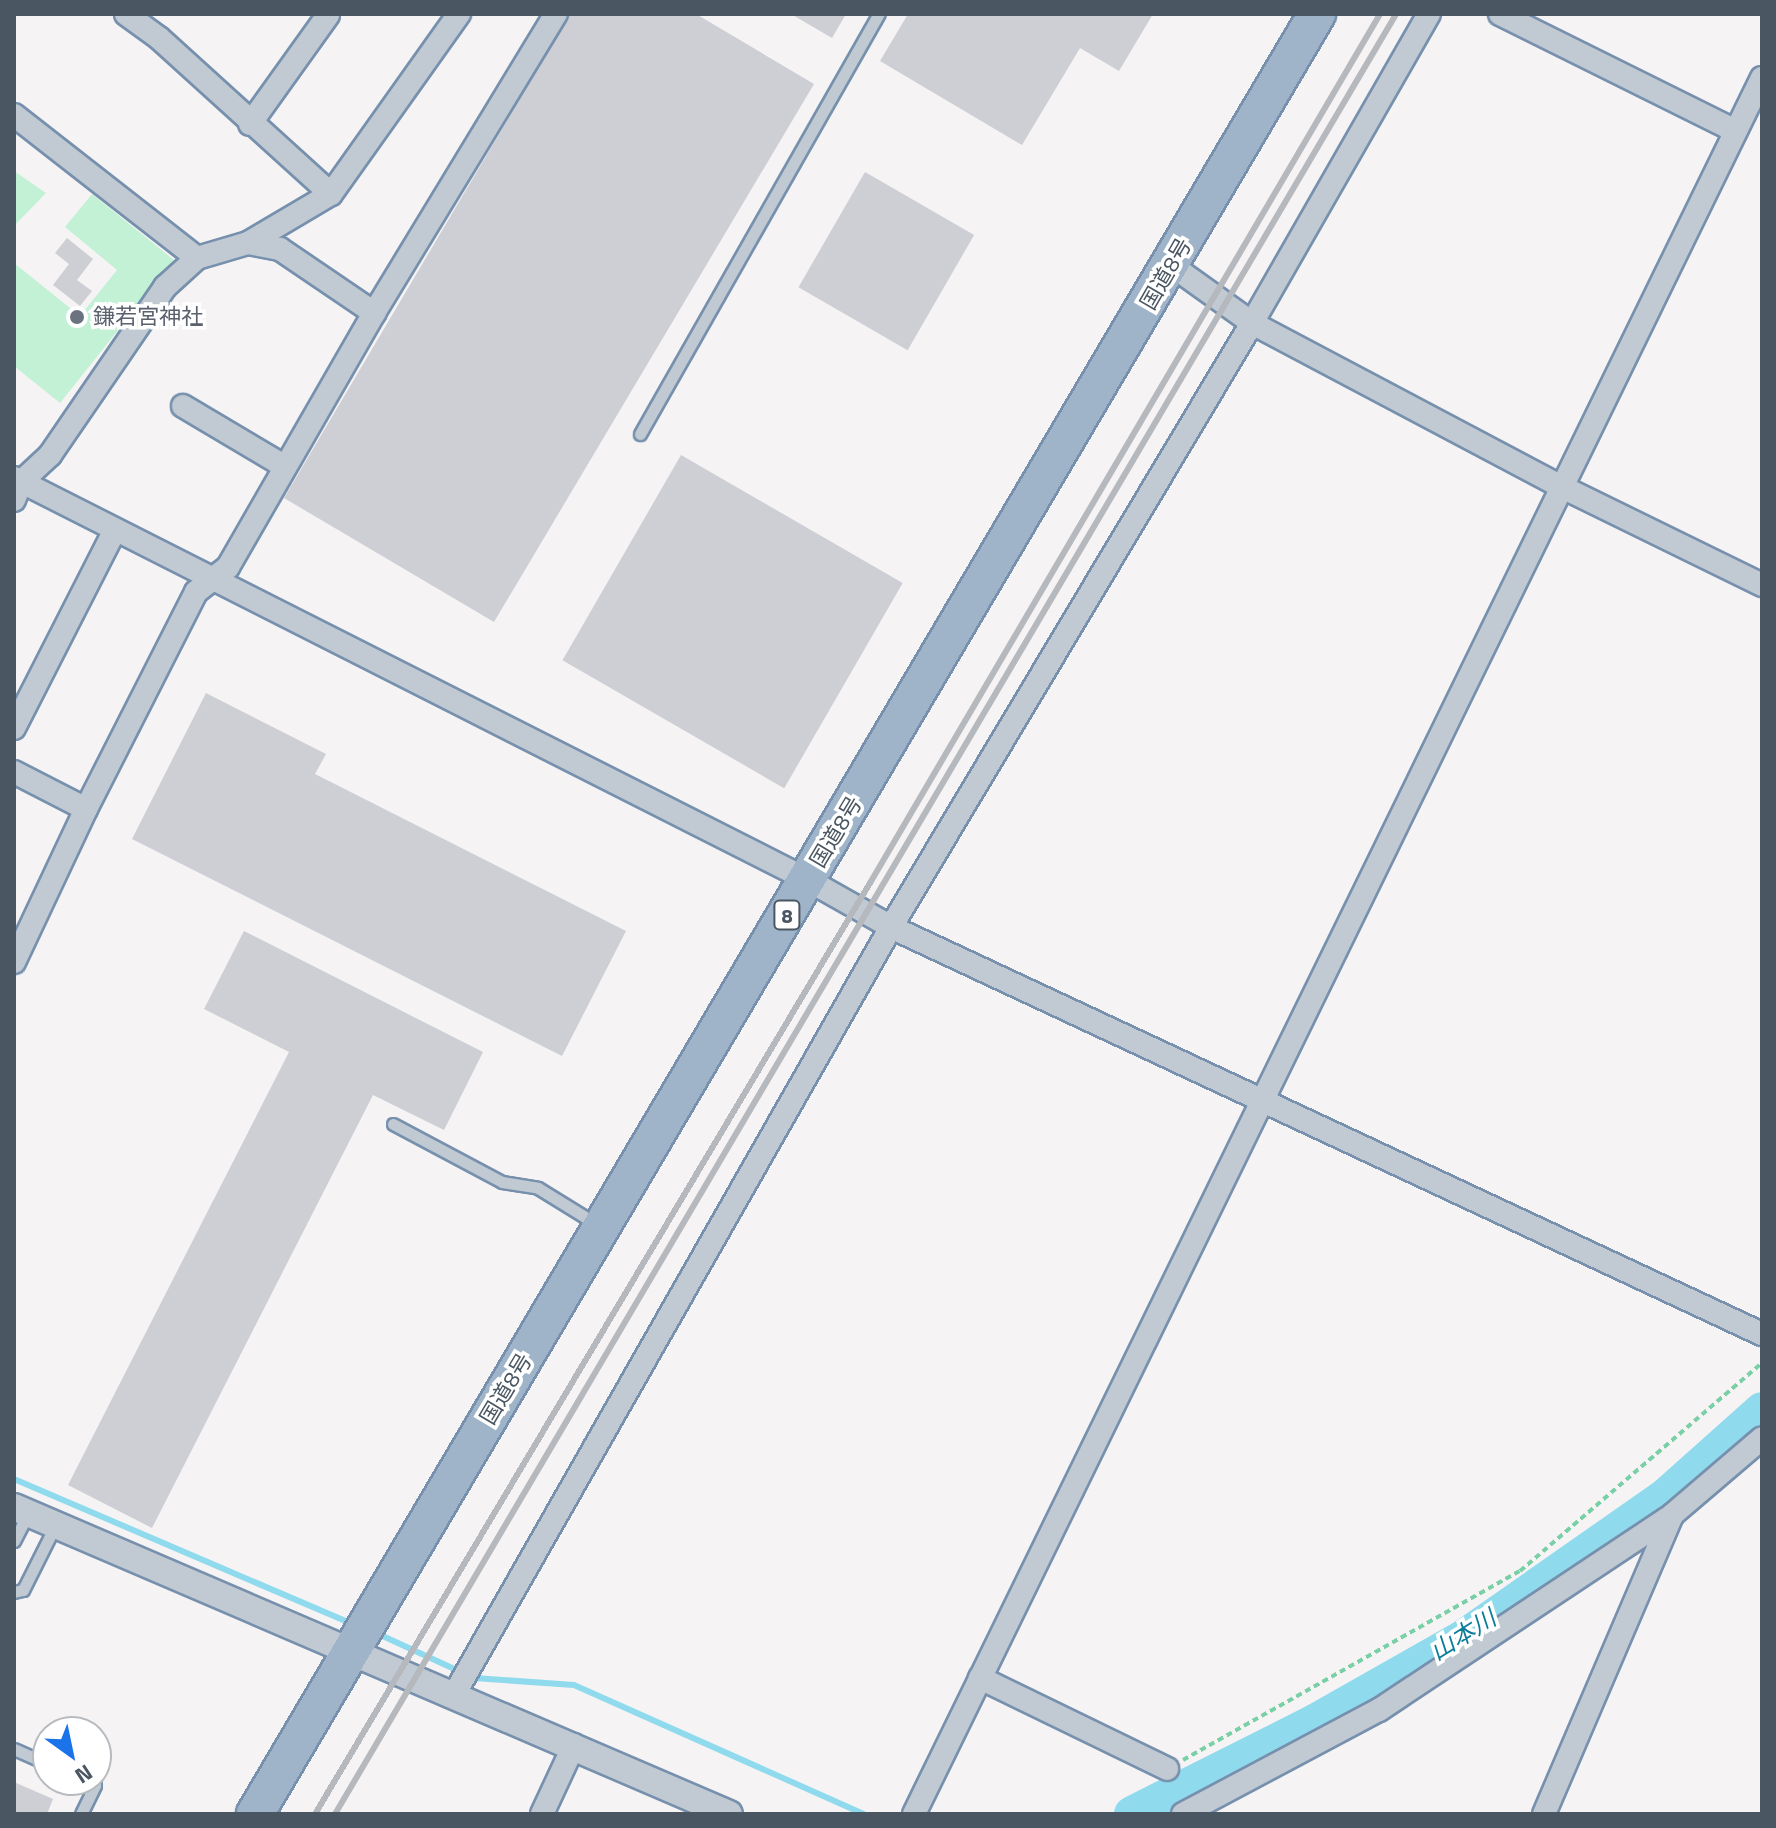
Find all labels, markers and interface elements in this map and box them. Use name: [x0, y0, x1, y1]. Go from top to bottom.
street label: 国道8号: [1135, 233, 1197, 315]
place label: 鎌若宮神社: [93, 304, 203, 330]
marker: 鎌若宮神社: [68, 308, 86, 326]
street label: 国道8号: [805, 792, 867, 872]
road number: 8: [773, 899, 801, 931]
street label: 国道8号: [475, 1349, 537, 1429]
water label: 山本川: [1425, 1604, 1501, 1666]
north arrow: [32, 1716, 112, 1796]
text: N: [68, 1756, 100, 1793]

